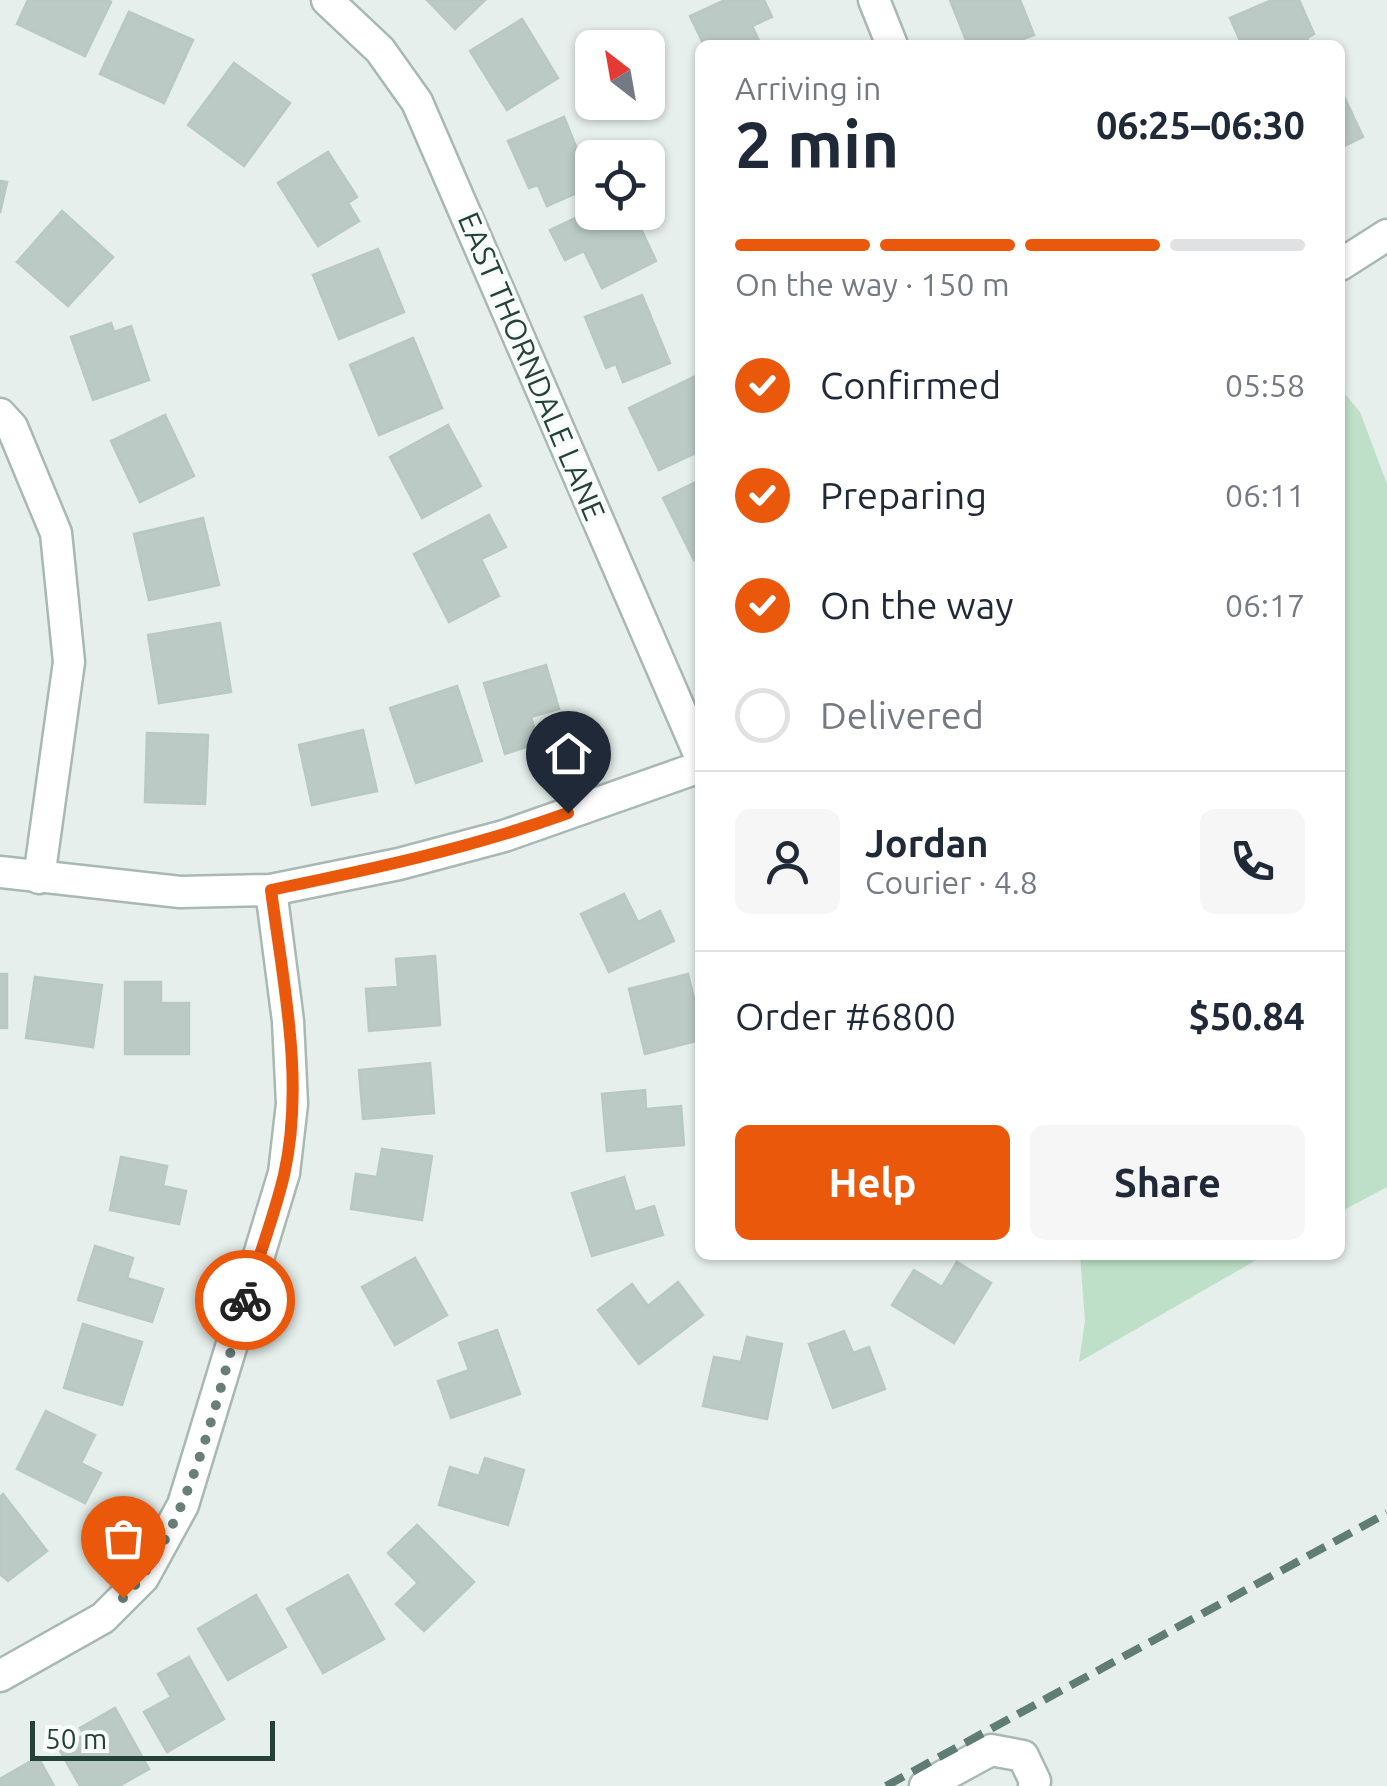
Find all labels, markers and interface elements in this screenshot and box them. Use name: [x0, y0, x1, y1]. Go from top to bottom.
north arrow: [575, 30, 665, 120]
map controls: [575, 30, 665, 230]
text: Arriving in: [735, 70, 881, 106]
text: 06:25–06:30: [1096, 104, 1305, 146]
text: 2 min: [735, 107, 899, 180]
button: locate: [575, 140, 665, 230]
street label: EAST THORNDALE LANE: [452, 207, 612, 525]
text: On the way · 150 m: [735, 266, 1010, 302]
icon: check: [735, 358, 790, 413]
text: Confirmed: [820, 364, 1001, 406]
text: 05:58: [1225, 367, 1305, 403]
icon: check: [735, 468, 790, 523]
text: Preparing: [820, 474, 987, 516]
text: 06:11: [1225, 477, 1305, 513]
icon: check: [735, 578, 790, 633]
text: On the way: [820, 584, 1013, 626]
text: 06:17: [1225, 587, 1305, 623]
text: Delivered: [820, 694, 984, 736]
pin: [526, 711, 611, 814]
icon: home: [541, 726, 596, 781]
button: person: [735, 809, 840, 914]
button: phone: [1200, 809, 1305, 914]
text: Jordan: [865, 822, 989, 864]
text: Courier · 4.8: [865, 864, 1038, 900]
text: Order #6800: [735, 995, 956, 1037]
text: $50.84: [1188, 995, 1305, 1037]
button: Help: [735, 1125, 1010, 1240]
button: Share: [1030, 1125, 1305, 1240]
courier: [195, 1250, 295, 1350]
icon: bike: [218, 1273, 273, 1328]
pin: [81, 1496, 166, 1599]
icon: bag: [96, 1511, 151, 1566]
scale bar: [30, 1716, 275, 1760]
text: 50 m: [45, 1723, 107, 1754]

